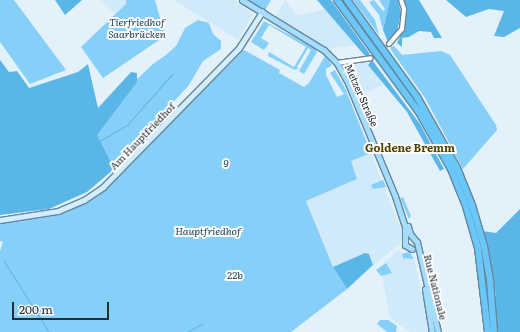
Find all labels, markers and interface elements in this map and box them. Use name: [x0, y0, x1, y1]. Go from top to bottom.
park label: Tierfriedhof Saarbrücken: [108, 15, 166, 38]
street label: Metzer Straße: [343, 62, 381, 128]
street label: Am Hauptfriedhof: [107, 100, 177, 172]
district label: Goldene Bremm: [365, 140, 455, 154]
park label: 9: [223, 157, 229, 169]
park label: Hauptfriedhof: [175, 225, 241, 237]
street label: Rue Nationale: [422, 253, 450, 321]
park label: 22b: [227, 269, 243, 281]
scale bar: [14, 294, 111, 320]
text: 200 m: [19, 300, 53, 318]

